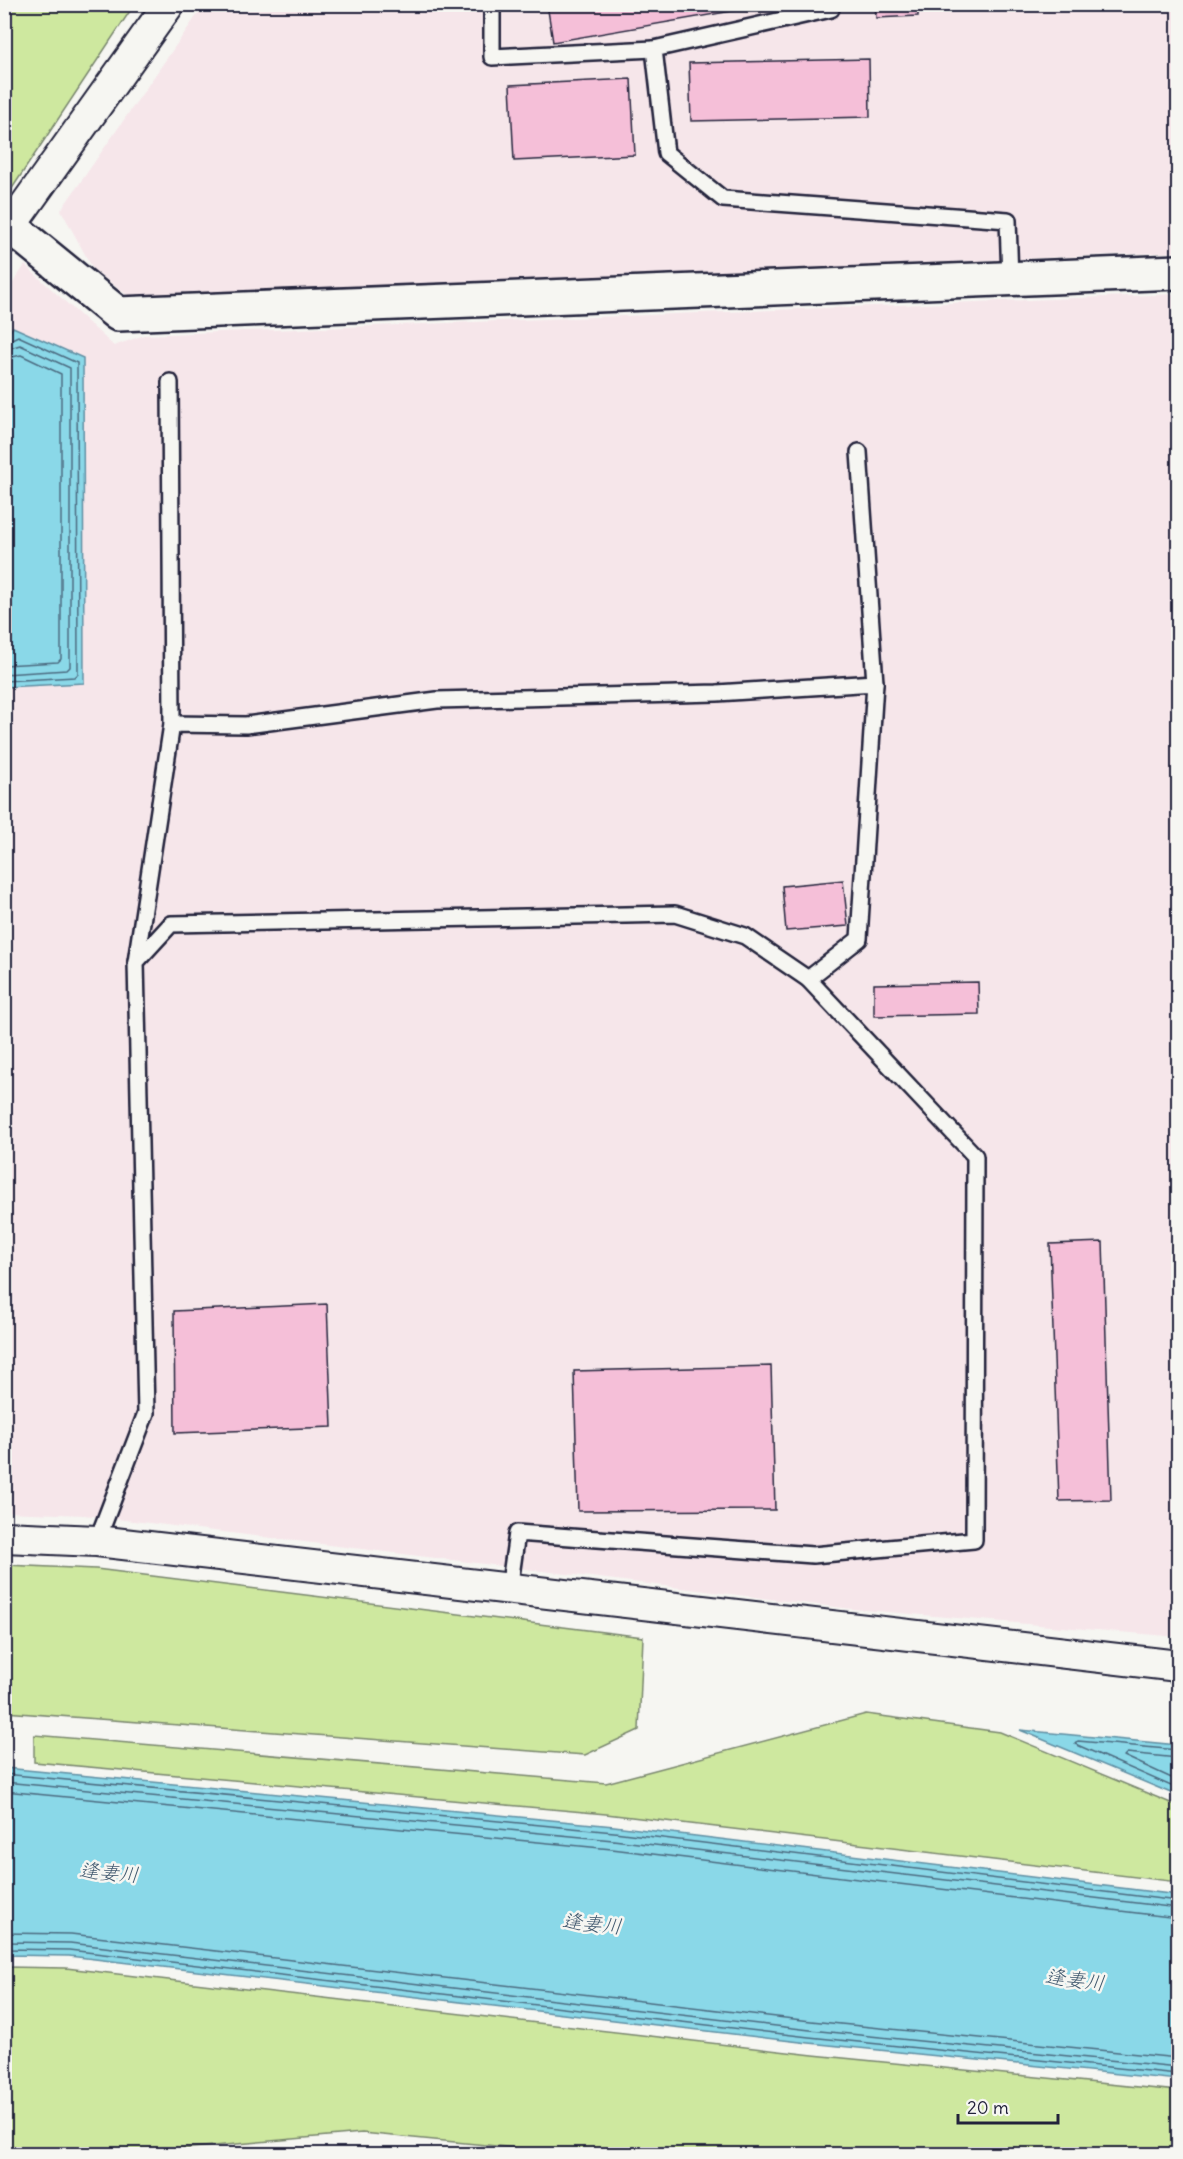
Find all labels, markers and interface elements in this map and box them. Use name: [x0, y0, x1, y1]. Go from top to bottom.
water label: 逢妻川: [78, 1857, 140, 1887]
water label: 逢妻川: [561, 1907, 623, 1939]
water label: 逢妻川: [1044, 1963, 1106, 1995]
scale bar: [958, 2087, 1058, 2125]
text: 20 m: [967, 2096, 1009, 2119]

